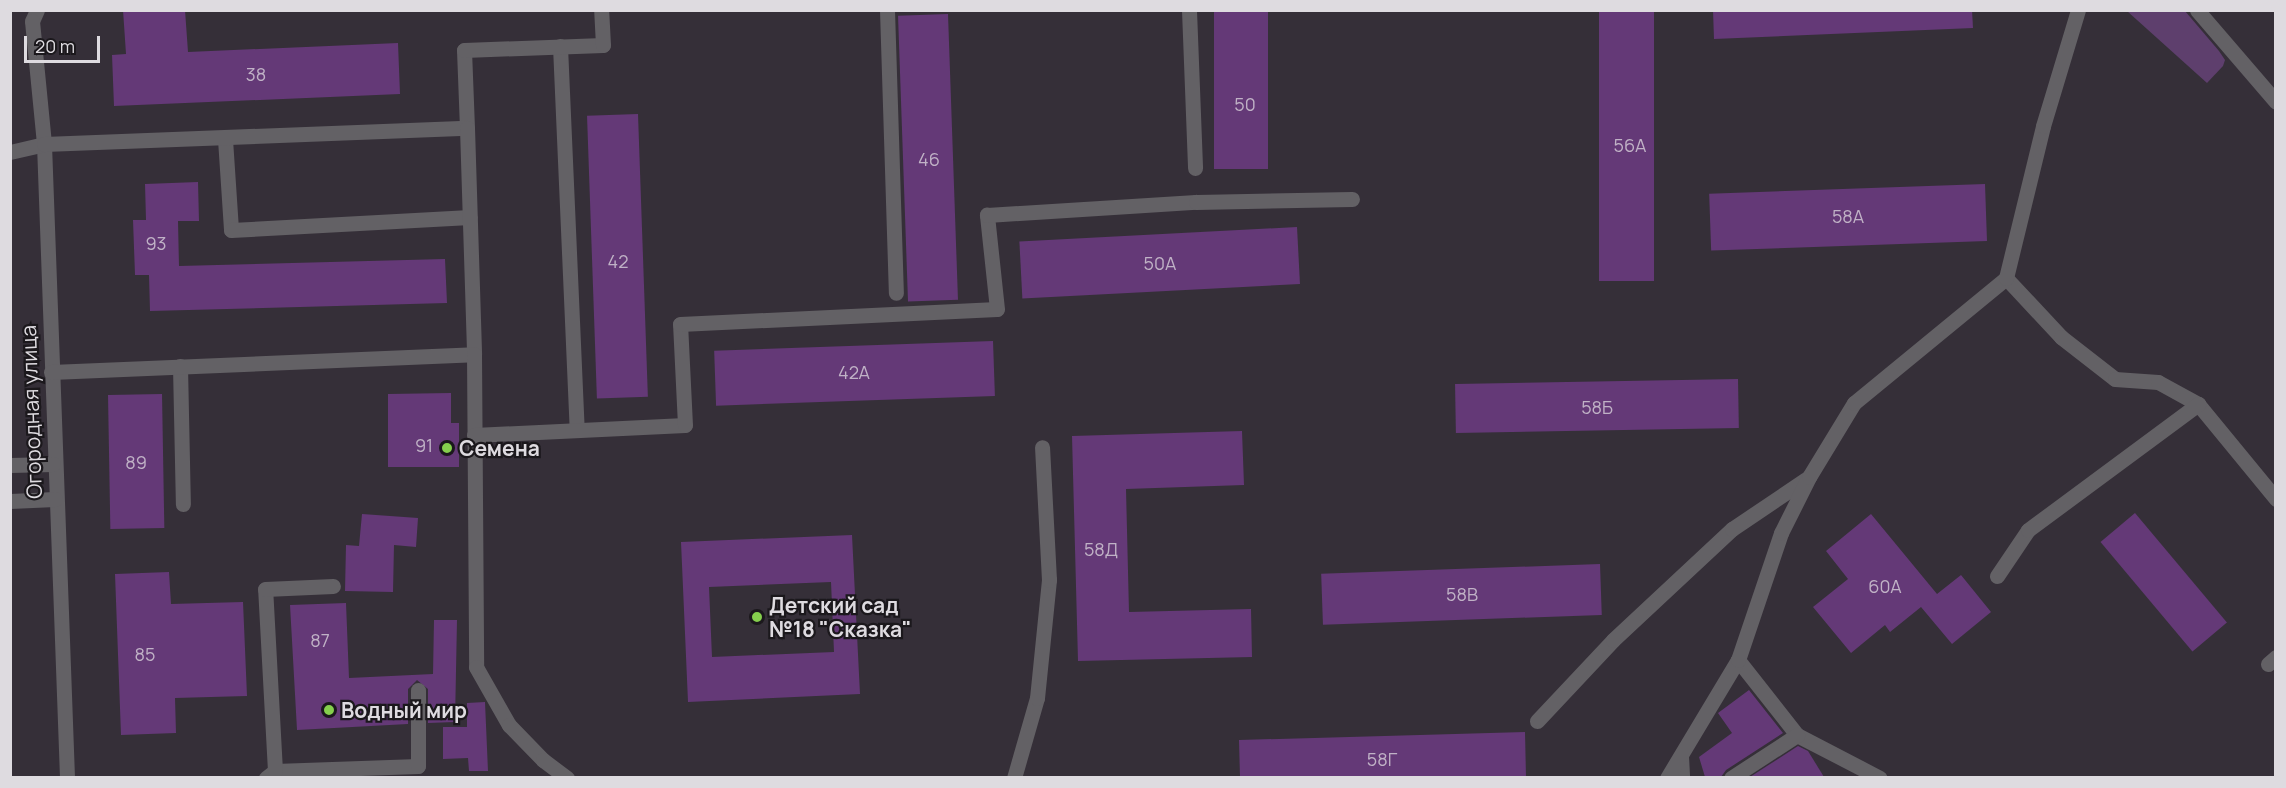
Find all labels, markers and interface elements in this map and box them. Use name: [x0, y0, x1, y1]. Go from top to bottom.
scale bar: [27, 24, 104, 62]
text: 20 m: [35, 34, 75, 58]
house number: 38: [246, 63, 266, 85]
house number: 50: [1234, 93, 1256, 115]
house number: 56А: [1614, 134, 1646, 156]
house number: 46: [918, 148, 940, 170]
house number: 58А: [1832, 205, 1864, 227]
house number: 93: [145, 232, 167, 254]
house number: 42: [608, 250, 628, 272]
house number: 50А: [1144, 252, 1176, 274]
street label: Огородная улица: [15, 325, 47, 499]
house number: 42А: [838, 361, 870, 383]
house number: 58Б: [1581, 396, 1613, 418]
house number: 91: [415, 434, 433, 456]
place label: Семена: [459, 435, 540, 461]
marker: Семена: [440, 441, 454, 455]
house number: 89: [125, 451, 147, 473]
house number: 58Д: [1084, 538, 1118, 560]
house number: 60А: [1868, 575, 1902, 597]
house number: 58В: [1446, 583, 1478, 605]
place label: Детский сад №18 "Сказка": [769, 592, 911, 642]
marker: Детский сад №18 "Сказка": [750, 610, 764, 624]
house number: 87: [310, 629, 330, 651]
house number: 85: [135, 643, 155, 665]
place label: Водный мир: [341, 697, 467, 723]
marker: Водный мир: [322, 703, 336, 717]
house number: 58Г: [1367, 748, 1397, 770]

